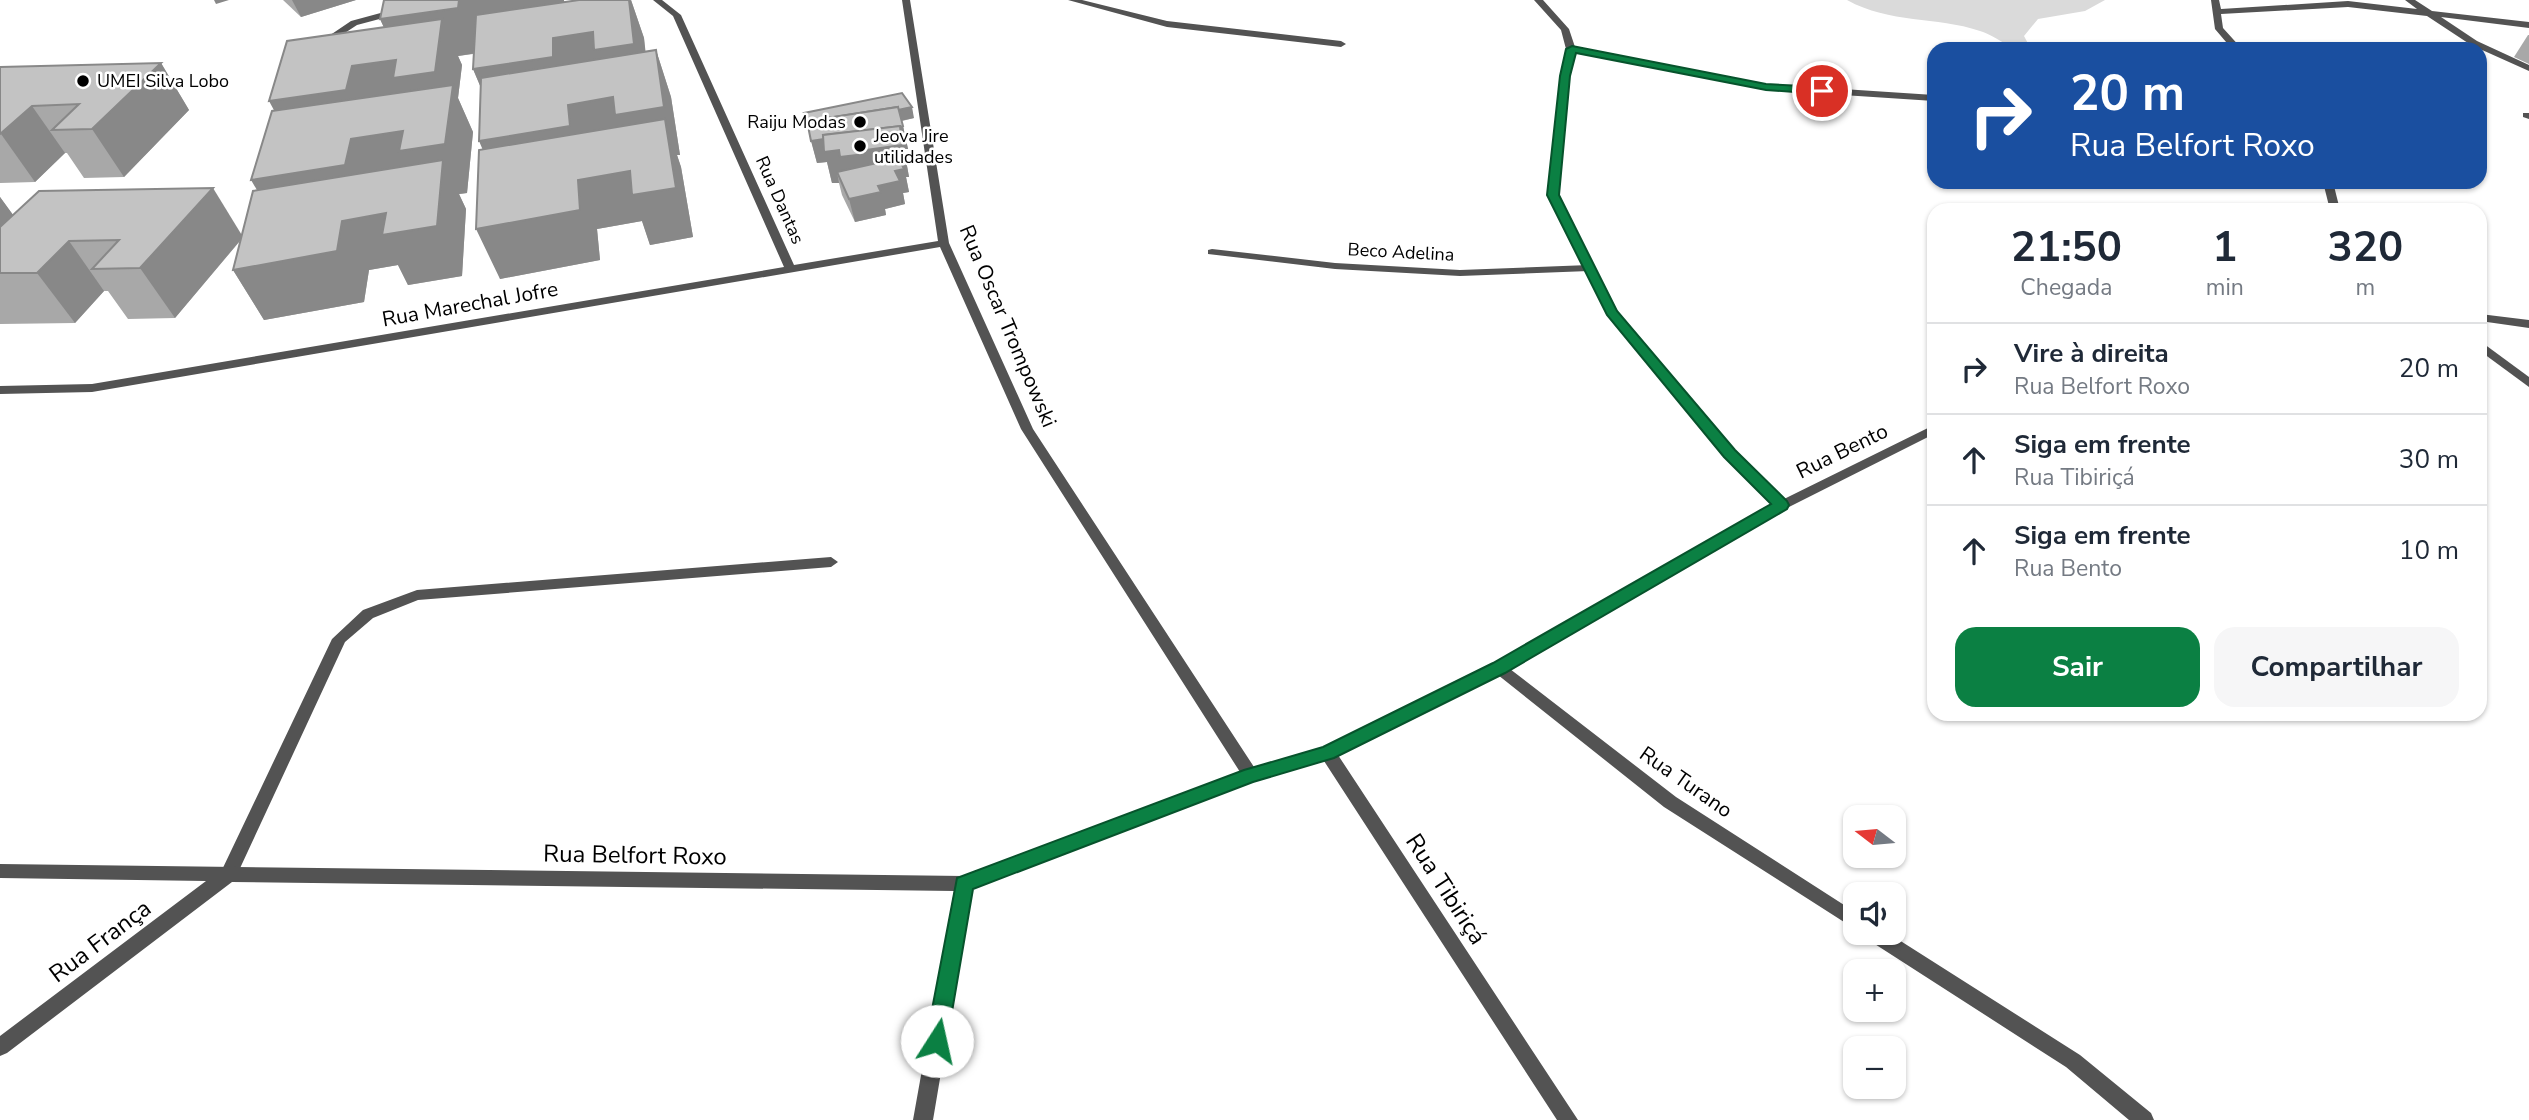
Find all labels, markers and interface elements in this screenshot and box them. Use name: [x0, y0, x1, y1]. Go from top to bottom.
text: 20 m: [2070, 60, 2185, 127]
pin: [1792, 61, 1852, 121]
place label: UMEI Silva Lobo: [97, 69, 229, 93]
icon: right: [1955, 70, 2046, 161]
icon: arrive: [1803, 72, 1841, 110]
marker: UMEI Silva Lobo: [75, 73, 91, 89]
place label: Raiju Modas: [747, 110, 846, 134]
marker: Raiju Modas: [852, 114, 868, 130]
place label: Jeova Jire utilidades: [873, 124, 953, 169]
text: Rua Belfort Roxo: [2070, 124, 2315, 167]
marker: Jeova Jire utilidades: [852, 138, 868, 154]
street label: Rua Dantas: [750, 152, 810, 248]
text: 21:50: [2011, 219, 2122, 276]
text: 1: [2212, 219, 2237, 276]
text: 320: [2328, 219, 2403, 276]
street label: Rua Oscar Trompowski: [953, 221, 1063, 431]
street label: Beco Adelina: [1347, 237, 1455, 267]
text: Chegada: [2020, 272, 2112, 303]
text: min: [2206, 272, 2244, 303]
text: m: [2356, 272, 2375, 303]
street label: Rua Marechal Jofre: [380, 275, 560, 333]
text: Vire à direita: [2014, 336, 2169, 371]
icon: right: [1955, 350, 1993, 388]
text: 20 m: [2399, 351, 2459, 386]
text: Rua Belfort Roxo: [2014, 371, 2190, 402]
street label: Rua Bento: [1792, 417, 1892, 485]
text: Siga em frente: [2014, 427, 2191, 462]
icon: ahead: [1955, 441, 1993, 479]
text: 30 m: [2399, 442, 2459, 477]
text: Rua Tibiriçá: [2014, 462, 2135, 493]
text: Siga em frente: [2014, 518, 2191, 553]
icon: ahead: [1955, 532, 1993, 570]
text: 10 m: [2399, 533, 2459, 568]
text: Rua Bento: [2014, 553, 2122, 584]
button: Sair: [1955, 627, 2200, 707]
button: Compartilhar: [2214, 627, 2459, 707]
street label: Rua Turano: [1634, 740, 1738, 824]
north arrow: [1843, 805, 1906, 868]
map controls: [1843, 805, 1906, 1099]
street label: Rua Tibiriçá: [1398, 827, 1494, 951]
street label: Rua Belfort Roxo: [543, 837, 727, 873]
button: sound: [1843, 882, 1906, 945]
street label: Rua França: [42, 892, 158, 990]
button: +: [1843, 959, 1906, 1022]
position arrow: [900, 1004, 974, 1078]
button: −: [1843, 1036, 1906, 1099]

